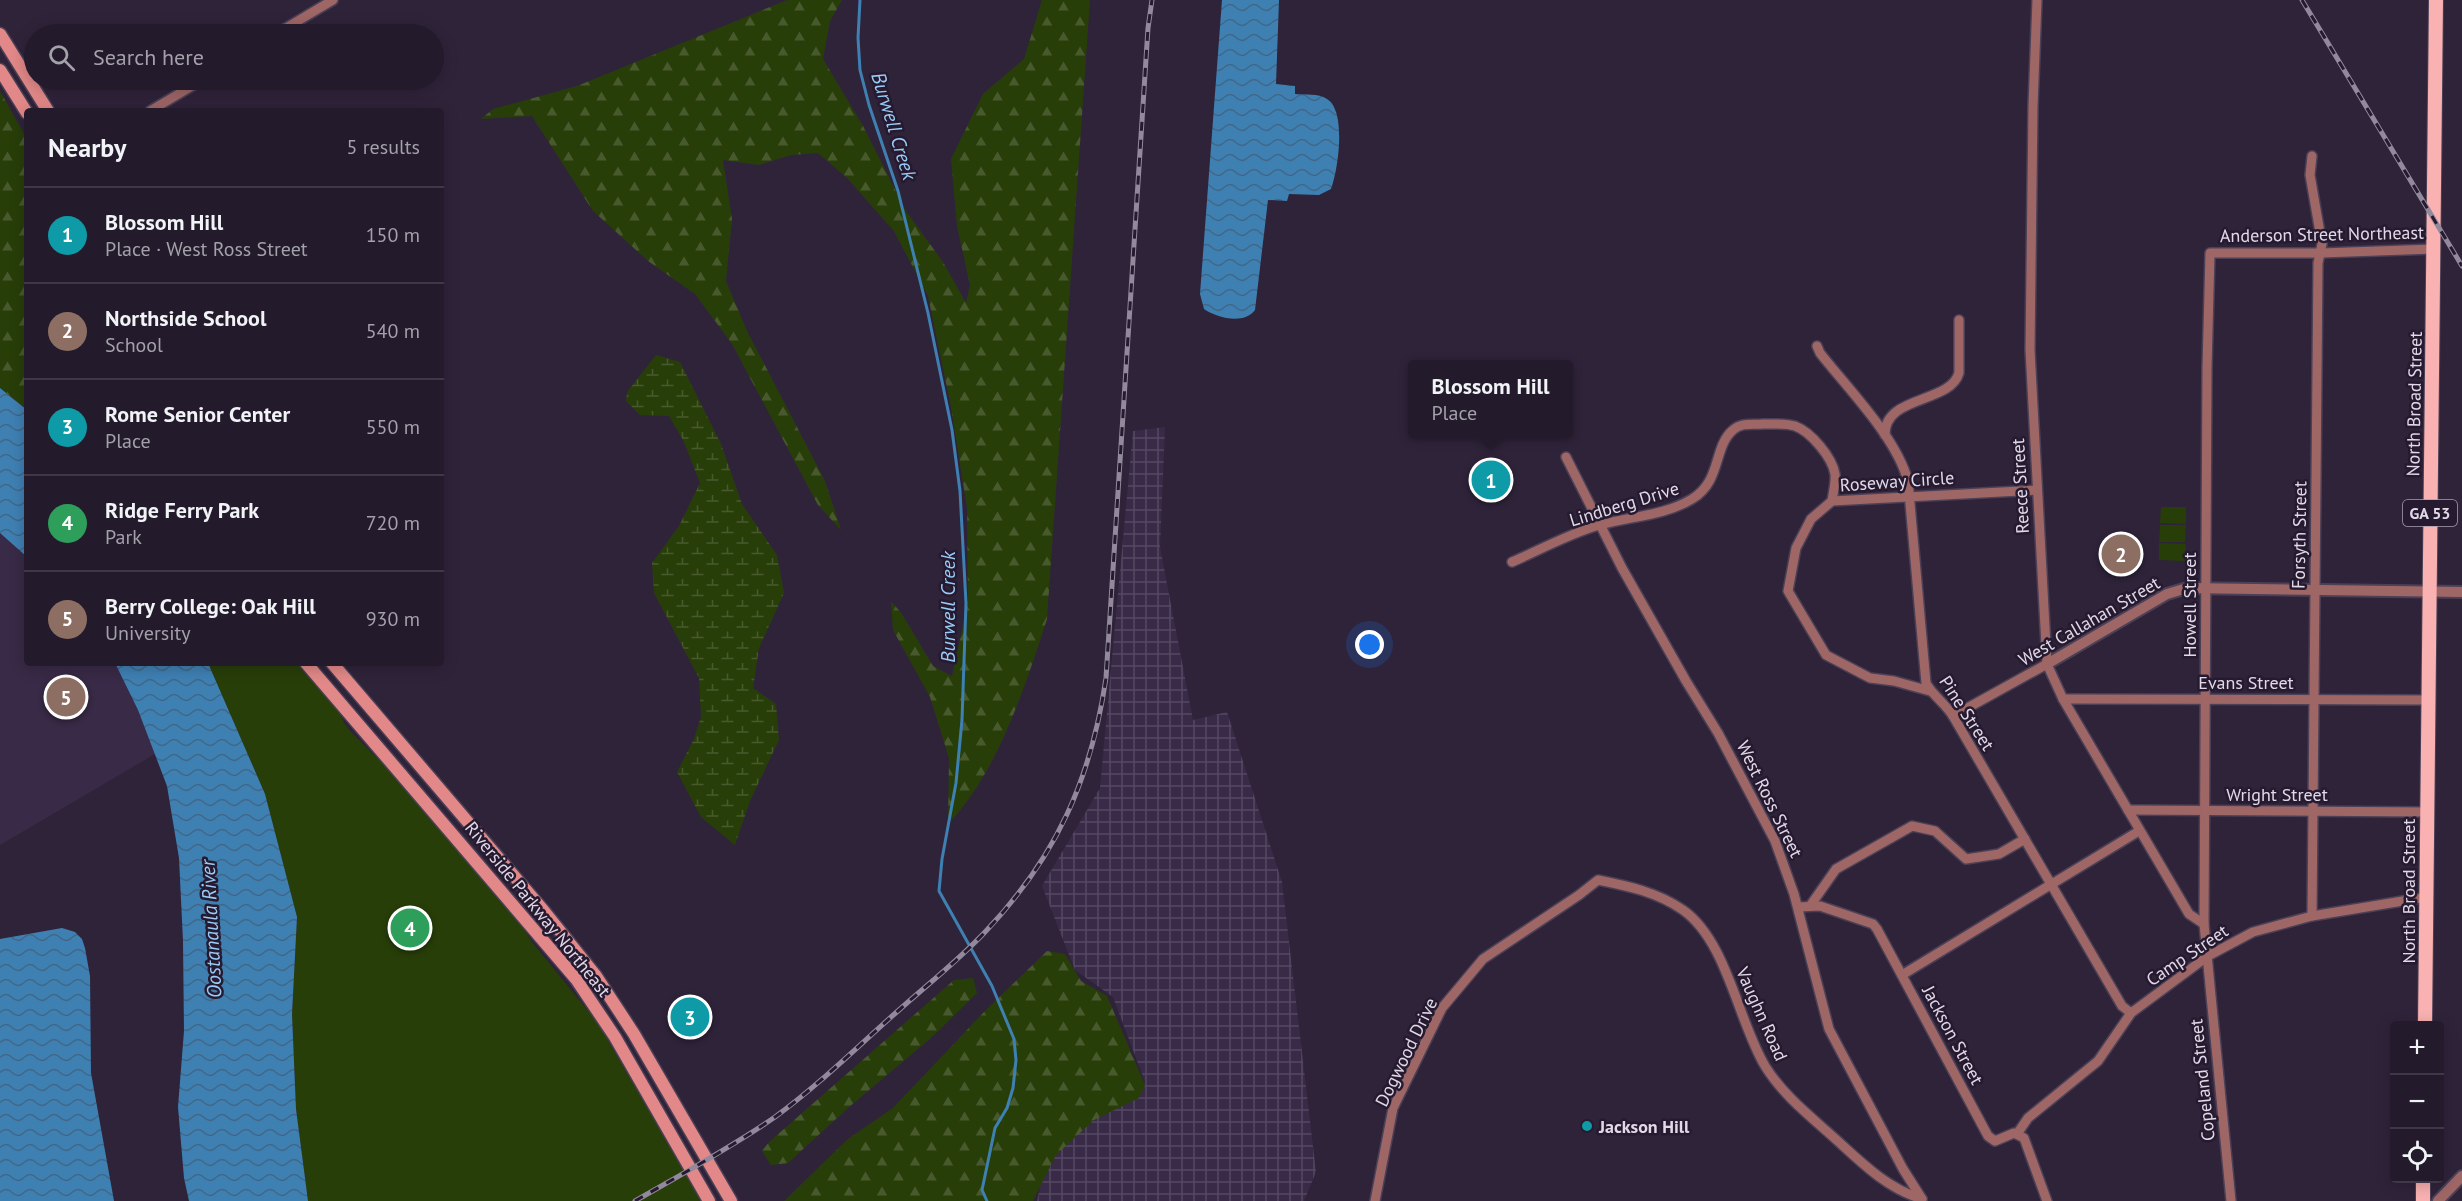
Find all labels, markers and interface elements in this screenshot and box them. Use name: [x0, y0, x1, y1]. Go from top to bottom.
search box: [24, 24, 444, 90]
icon: search: [45, 41, 78, 74]
text: Search here: [93, 43, 204, 71]
water label: Burwell Creek: [865, 69, 923, 184]
text: Nearby: [48, 131, 126, 164]
text: 5 results: [347, 134, 420, 160]
text: Blossom Hill: [105, 208, 223, 236]
street label: Anderson Street Northeast: [2220, 221, 2424, 247]
text: 1: [62, 222, 73, 248]
text: 150 m: [366, 222, 420, 248]
text: Place · West Ross Street: [105, 236, 308, 262]
text: Northside School: [105, 304, 266, 332]
text: 2: [62, 318, 73, 344]
text: 540 m: [366, 318, 420, 344]
street label: North Broad Street: [2401, 331, 2427, 477]
text: School: [105, 332, 163, 358]
popup: [1408, 360, 1573, 438]
text: Blossom Hill: [1431, 372, 1550, 400]
text: Rome Senior Center: [105, 400, 290, 428]
text: Place: [1431, 400, 1477, 426]
text: 3: [62, 414, 73, 440]
text: 550 m: [366, 414, 420, 440]
text: Place: [105, 428, 151, 454]
street label: Reece Street: [2006, 438, 2034, 534]
pin: 1: [1472, 458, 1510, 502]
street label: Roseway Circle: [1839, 466, 1955, 496]
street label: Lindberg Drive: [1566, 476, 1682, 532]
street label: Forsyth Street: [2287, 481, 2311, 589]
text: Ridge Ferry Park: [105, 496, 259, 524]
road number: GA 53: [2403, 500, 2457, 526]
text: 4: [62, 510, 73, 536]
text: 720 m: [366, 510, 420, 536]
text: Park: [105, 524, 142, 550]
pin: 2: [2102, 532, 2140, 576]
water label: Burwell Creek: [935, 550, 961, 663]
street label: Howell Street: [2178, 552, 2201, 658]
street label: West Callahan Street: [2014, 571, 2164, 671]
text: Berry College: Oak Hill: [105, 592, 316, 620]
text: 5: [62, 606, 73, 632]
text: 930 m: [366, 606, 420, 632]
text: University: [105, 620, 191, 646]
your location: [1355, 630, 1384, 659]
street label: Pine Street: [1934, 671, 2000, 755]
street label: Evans Street: [2198, 671, 2294, 694]
pin: 5: [46, 674, 86, 720]
street label: West Ross Street: [1732, 737, 1808, 861]
street label: Wright Street: [2226, 783, 2328, 806]
street label: Riverside Parkway Northeast: [460, 817, 616, 1001]
street label: North Broad Street: [2397, 819, 2420, 963]
water label: Oostanaula River: [194, 858, 228, 999]
pin: 4: [390, 906, 430, 950]
street label: Camp Street: [2142, 919, 2232, 991]
street label: Vaughn Road: [1731, 963, 1793, 1064]
street label: Jackson Street: [1917, 981, 1989, 1088]
pin: 3: [670, 994, 710, 1040]
street label: Dogwood Drive: [1370, 994, 1442, 1110]
street label: Copeland Street: [2184, 1018, 2220, 1142]
map controls: [2390, 1021, 2444, 1183]
button: +: [2390, 1021, 2444, 1075]
button: −: [2390, 1075, 2444, 1129]
place label: Jackson Hill: [1598, 1115, 1690, 1138]
marker: Jackson Hill: [1580, 1119, 1594, 1133]
button: locate: [2390, 1129, 2444, 1183]

